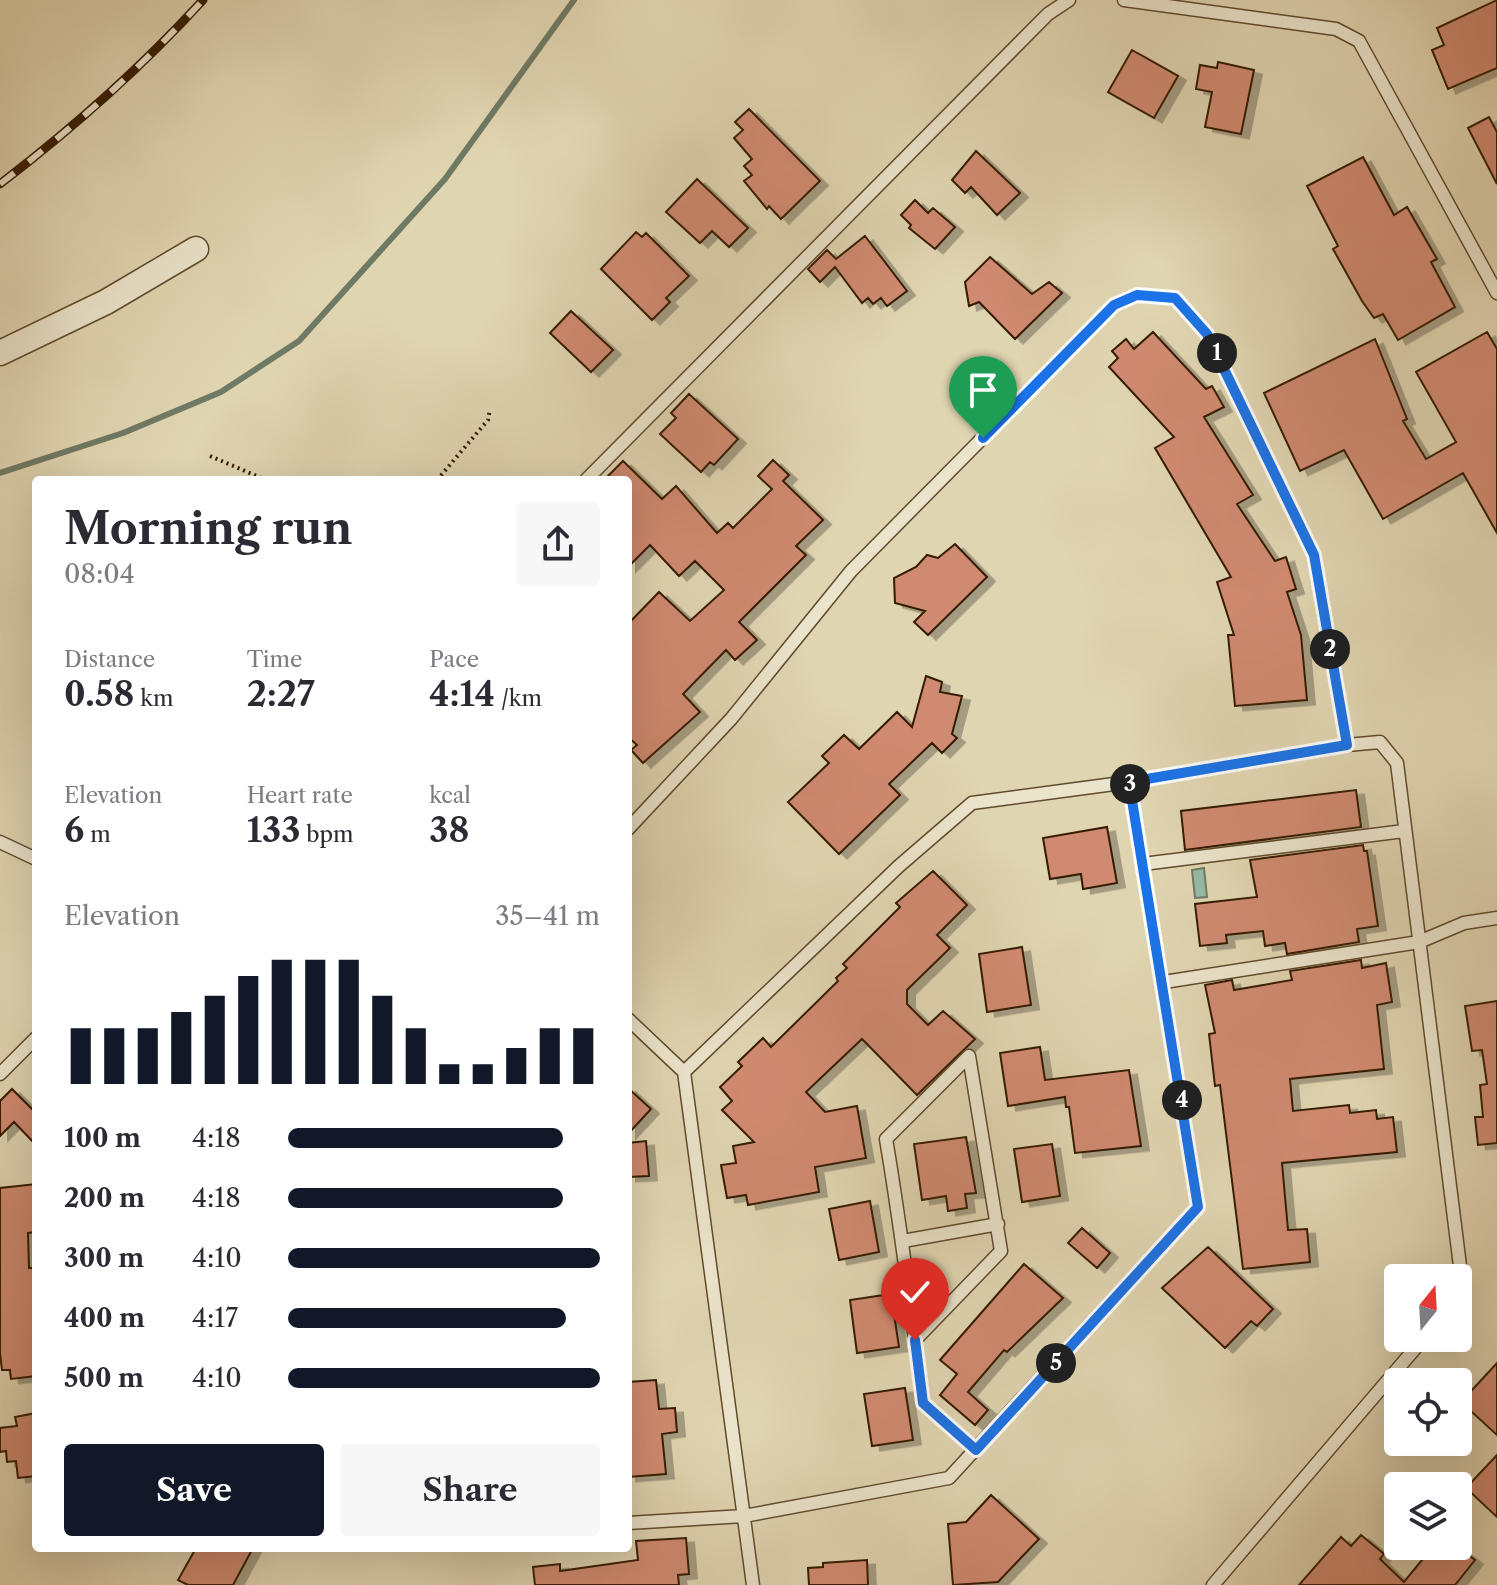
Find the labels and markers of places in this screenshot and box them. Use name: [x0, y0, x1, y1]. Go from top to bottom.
pin: 1: [1197, 333, 1237, 373]
pin: [949, 356, 1017, 438]
pin: 2: [1310, 629, 1350, 669]
pin: 3: [1110, 764, 1150, 804]
pin: 4: [1162, 1080, 1202, 1120]
pin: [881, 1258, 949, 1340]
pin: 5: [1036, 1343, 1076, 1383]

